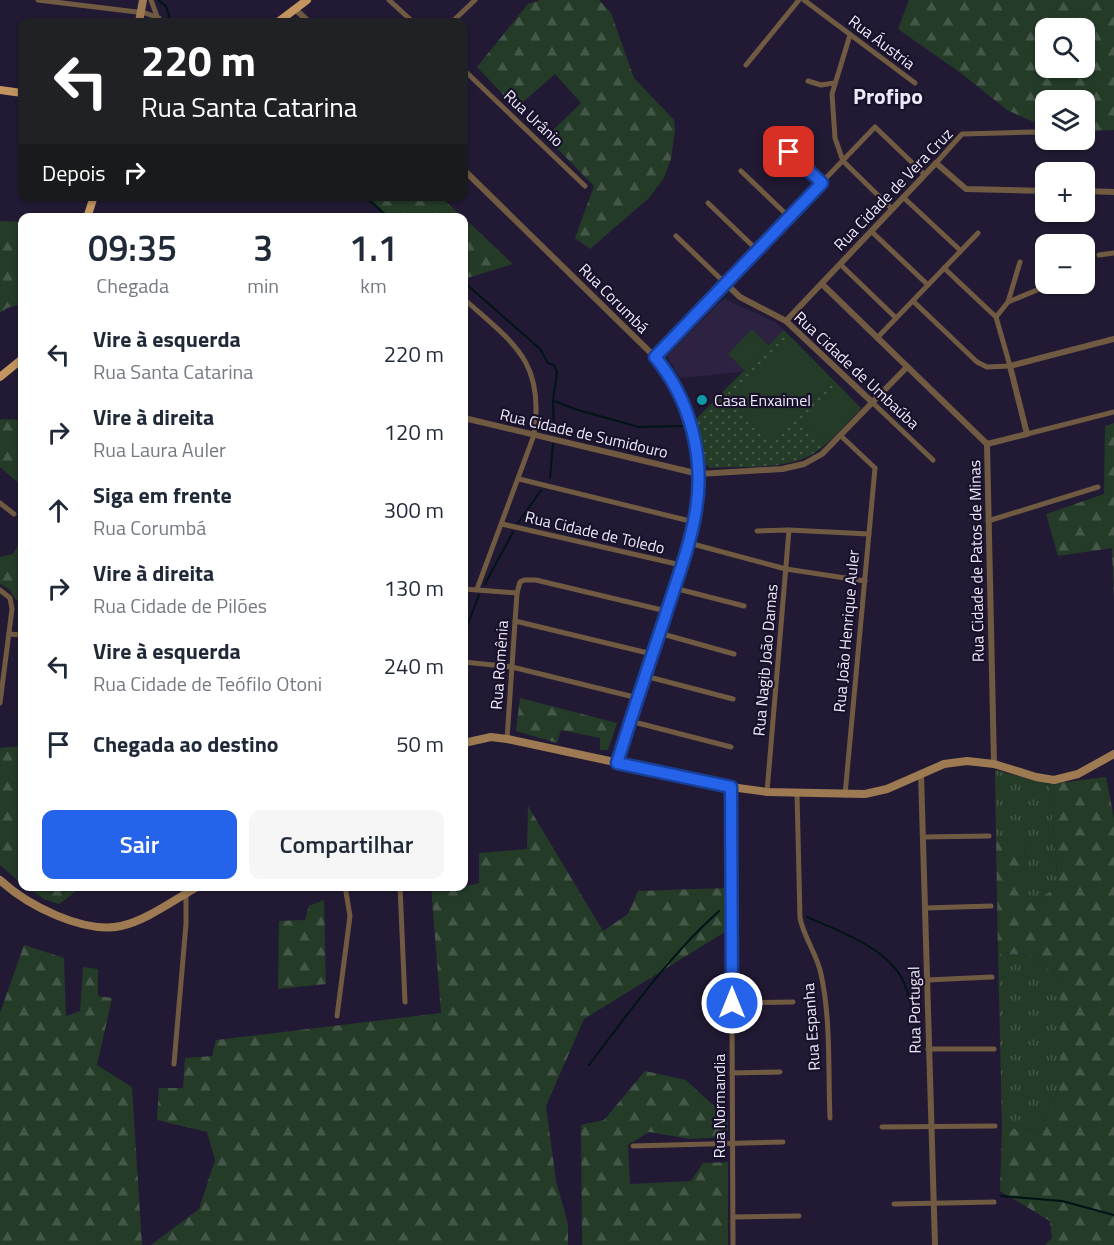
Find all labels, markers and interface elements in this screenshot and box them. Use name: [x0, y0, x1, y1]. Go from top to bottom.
street label: Rua Áustria: [844, 9, 920, 75]
map controls: [1035, 18, 1095, 294]
button: search: [1035, 18, 1095, 78]
text: 220 m: [141, 28, 256, 92]
icon: left: [42, 42, 120, 120]
district label: Profipo: [853, 79, 923, 113]
street label: Rua Urânio: [499, 84, 569, 152]
text: Rua Santa Catarina: [141, 86, 357, 127]
button: layers: [1035, 90, 1095, 150]
street label: Rua Cidade de Vera Cruz: [828, 122, 958, 256]
pin: [763, 126, 814, 177]
icon: arrive: [772, 135, 805, 168]
text: Depois: [42, 156, 106, 190]
icon: right: [118, 156, 151, 189]
button: +: [1035, 162, 1095, 222]
text: 09:35: [88, 220, 177, 275]
text: 3: [253, 220, 273, 275]
text: 1.1: [349, 220, 398, 275]
button: −: [1035, 234, 1095, 294]
street label: Rua Corumbá: [573, 257, 655, 339]
text: Chegada: [96, 270, 169, 301]
text: min: [247, 270, 279, 301]
text: km: [360, 270, 387, 301]
street label: Rua Cidade de Umbaúba: [789, 305, 925, 435]
text: Vire à esquerda: [93, 322, 241, 356]
text: 220 m: [384, 337, 444, 371]
icon: left: [42, 338, 75, 371]
text: Rua Santa Catarina: [93, 356, 253, 387]
place label: Casa Enxaimel: [714, 388, 811, 412]
marker: Casa Enxaimel: [695, 393, 709, 407]
text: Vire à direita: [93, 400, 214, 434]
street label: Rua Cidade de Sumidouro: [498, 402, 670, 464]
text: 120 m: [384, 415, 444, 449]
icon: right: [42, 416, 75, 449]
text: Rua Laura Auler: [93, 434, 226, 465]
street label: Rua Cidade de Patos de Minas: [962, 460, 990, 662]
text: Siga em frente: [93, 478, 232, 512]
text: 300 m: [384, 493, 444, 527]
icon: ahead: [42, 494, 75, 527]
street label: Rua Cidade de Toledo: [523, 504, 667, 560]
text: Rua Corumbá: [93, 512, 206, 543]
street label: Rua João Henrique Auler: [827, 548, 865, 713]
text: Vire à direita: [93, 556, 214, 590]
text: 130 m: [384, 571, 444, 605]
icon: right: [42, 572, 75, 605]
street label: Rua Nagib João Damas: [746, 583, 784, 737]
text: Rua Cidade de Pilões: [93, 590, 267, 621]
street label: Rua Romênia: [484, 619, 514, 711]
text: Vire à esquerda: [93, 634, 241, 668]
text: 240 m: [384, 649, 444, 683]
icon: left: [42, 650, 75, 683]
text: Rua Cidade de Teófilo Otoni: [93, 668, 322, 699]
text: Chegada ao destino: [93, 727, 279, 761]
text: 50 m: [396, 727, 444, 761]
icon: arrive: [42, 728, 75, 761]
button: Sair: [42, 810, 237, 879]
button: Compartilhar: [249, 810, 444, 879]
street label: Rua Portugal: [901, 966, 927, 1054]
position arrow: [700, 971, 764, 1035]
street label: Rua Espanha: [796, 982, 826, 1072]
street label: Rua Normandia: [707, 1054, 731, 1158]

